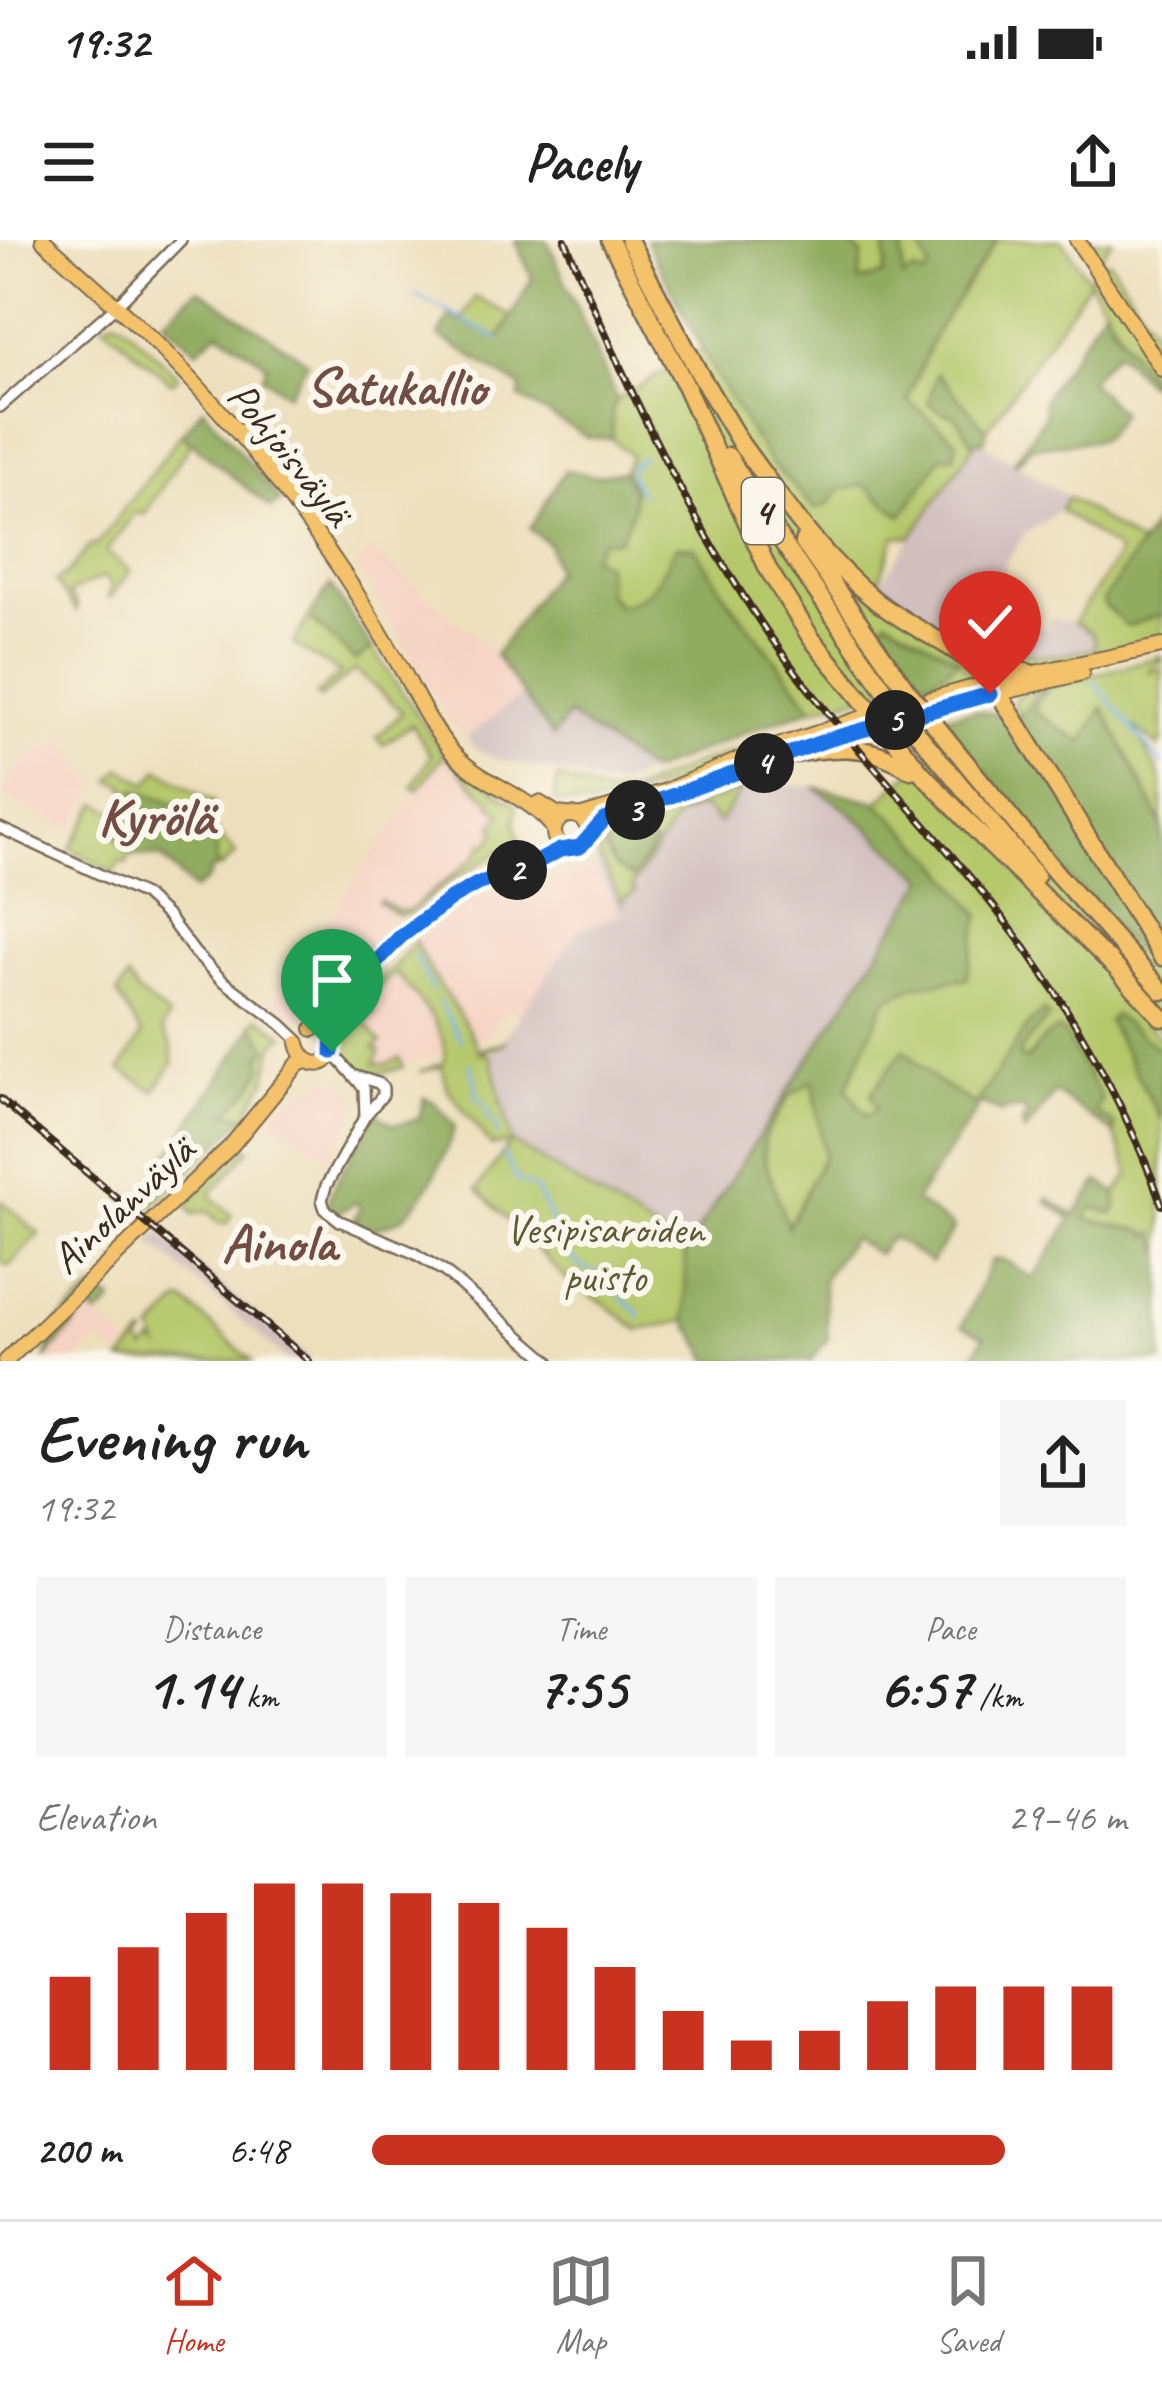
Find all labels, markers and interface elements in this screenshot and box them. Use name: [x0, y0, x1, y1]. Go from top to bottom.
text: 19:32: [60, 14, 149, 71]
text: Pacely: [525, 128, 637, 196]
icon: menu: [36, 129, 102, 195]
icon: share: [1060, 129, 1126, 195]
district label: Satukallio: [306, 353, 491, 421]
street label: Pohjoisväylä: [216, 371, 366, 539]
road number: 4: [742, 478, 784, 544]
pin: [939, 571, 1041, 694]
icon: check: [957, 589, 1023, 655]
pin: 5: [865, 690, 925, 750]
text: 5: [888, 699, 902, 741]
pin: 4: [734, 733, 794, 793]
text: 4: [757, 742, 771, 784]
pin: 3: [605, 780, 665, 840]
district label: Kyrölä: [98, 783, 219, 851]
text: 3: [628, 789, 642, 831]
pin: 2: [487, 840, 547, 900]
text: 2: [510, 849, 524, 891]
pin: [281, 929, 383, 1052]
icon: arrive: [299, 947, 365, 1013]
street label: Ainolanväylä: [40, 1123, 208, 1285]
park label: Vesipisaroiden puisto: [506, 1203, 706, 1304]
district label: Ainola: [222, 1209, 341, 1277]
text: Evening run: [36, 1397, 306, 1480]
button: share: [1000, 1400, 1126, 1526]
text: 19:32: [36, 1484, 114, 1533]
text: Distance: [162, 1608, 261, 1650]
text: Time: [556, 1608, 606, 1650]
text: Pace: [925, 1608, 976, 1650]
text: 1.14: [145, 1650, 238, 1726]
text: 7:55: [536, 1650, 626, 1726]
text: 6:57: [878, 1650, 971, 1726]
text: km: [238, 1676, 278, 1718]
text: /km: [971, 1676, 1022, 1718]
text: Elevation: [36, 1793, 156, 1842]
text: 29–46 m: [1007, 1793, 1126, 1842]
text: 200 m: [36, 2126, 120, 2175]
text: 6:48: [228, 2126, 288, 2175]
tab: Home: [161, 2248, 227, 2362]
tab: Map: [548, 2248, 614, 2362]
tab: Saved: [935, 2248, 1001, 2362]

